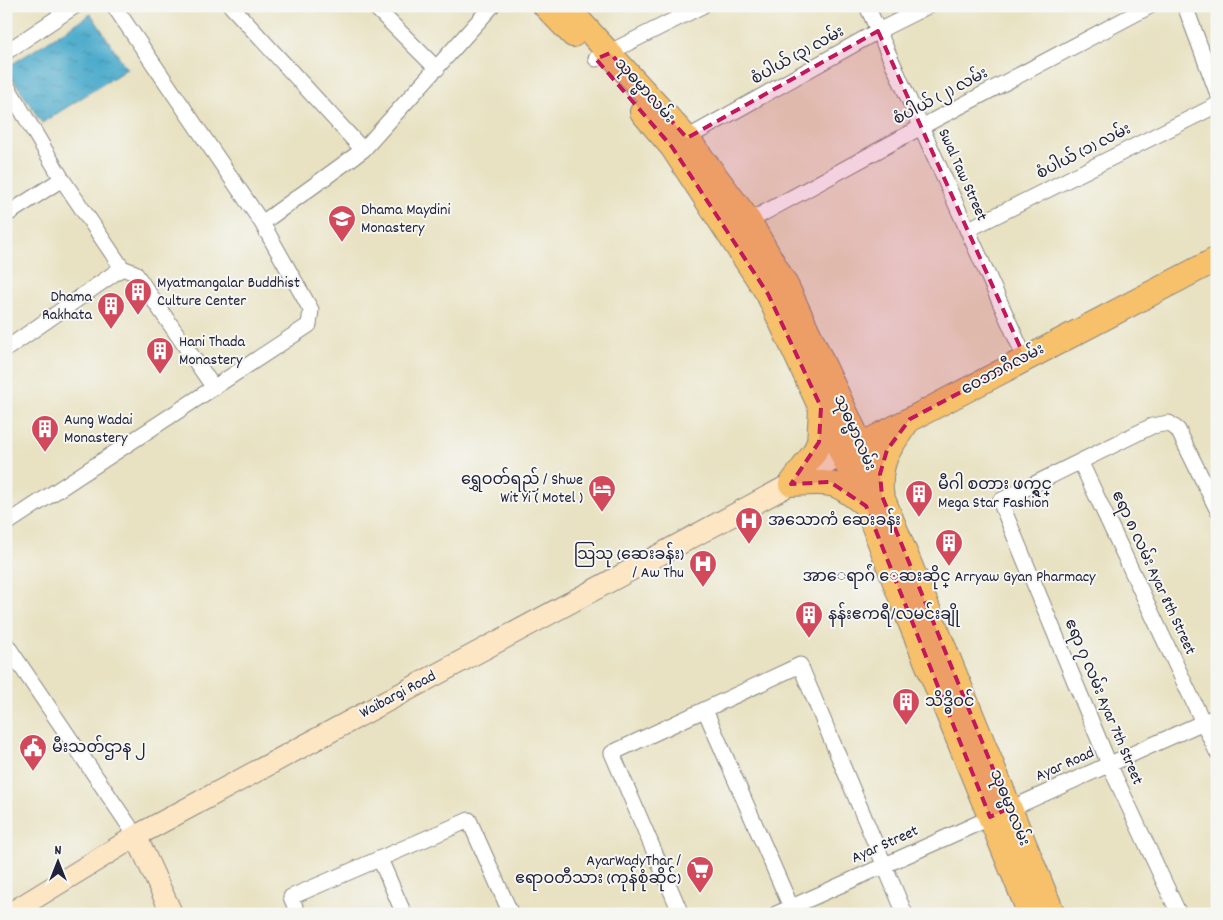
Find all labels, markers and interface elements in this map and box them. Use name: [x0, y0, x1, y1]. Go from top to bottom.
street label: စံပါယ် (၃) လမ်း: [746, 19, 849, 91]
street label: သုဓမ္မာလမ်း: [608, 52, 681, 130]
street label: စံပါယ် (၂) လမ်း: [889, 61, 992, 132]
street label: စံပါယ် (၁) လမ်း: [1032, 116, 1135, 186]
street label: Swal Taw Street: [931, 125, 993, 225]
place label: Dhama Maydini Monastery: [361, 199, 450, 240]
school or university icon: Dhama Maydini Monastery: [327, 204, 357, 243]
place label: Myatmangalar Buddhist Culture Center: [157, 272, 300, 313]
building icon: Myatmangalar Buddhist Culture Center: [123, 277, 153, 316]
place label: Dhama Rakhata: [42, 286, 92, 327]
building icon: Dhama Rakhata: [96, 291, 126, 330]
place label: Hani Thada Monastery: [179, 331, 245, 372]
building icon: Hani Thada Monastery: [145, 336, 175, 375]
street label: ဝေဘာဂီလမ်း: [956, 337, 1049, 402]
street label: သုဓမ္မာလမ်း: [826, 390, 883, 475]
place label: Aung Wadai Monastery: [64, 409, 132, 450]
building icon: Aung Wadai Monastery: [30, 414, 60, 453]
place label: ရွှေဝတ်ရည် / Shwe Wit Yi ( Motel ): [461, 467, 583, 510]
place label: မီဂါ စတား ဖက္ရွင္ Mega Star Fashion: [938, 472, 1052, 515]
hotel icon: ရွှေဝတ်ရည် / Shwe Wit Yi ( Motel ): [587, 474, 617, 513]
building icon: မီဂါ စတား ဖက္ရွင္ Mega Star Fashion: [904, 479, 934, 518]
street label: ဧရာ ၈ လမ်း Ayar 8th Street: [1105, 486, 1203, 659]
hospital icon: အသောကံ ဆေးခန်း: [734, 506, 764, 545]
place label: အသောကံ ဆေးခန်း: [768, 508, 901, 533]
building icon: အာေရာဂ်ံ ေဆးဆိုင္ Arryaw Gyan Pharmacy: [934, 528, 964, 567]
place label: သြသု (ဆေးခန်း) / Aw Thu: [574, 542, 684, 585]
hospital icon: သြသု (ဆေးခန်း) / Aw Thu: [688, 549, 718, 588]
place label: အာေရာဂ်ံ ေဆးဆိုင္ Arryaw Gyan Pharmacy: [802, 564, 1096, 590]
building icon: နန်းဧကရီ/လမင်းချို: [794, 600, 824, 639]
place label: နန်းဧကရီ/လမင်းချို: [828, 602, 960, 627]
street label: ဧရာ ၇ လမ်း Ayar 7th Street: [1058, 615, 1150, 789]
street label: Waibargi Road: [356, 665, 440, 725]
building icon: သိဒ္ဓိဝင်: [891, 687, 921, 726]
place label: သိဒ္ဓိဝင်: [925, 689, 974, 714]
public building icon: မီးသတ်ဌာန ၂: [18, 733, 48, 772]
place label: မီးသတ်ဌာန ၂: [52, 735, 146, 760]
street label: Ayar Road: [1032, 742, 1098, 788]
street label: သုဓမ္မာလမ်း: [982, 765, 1037, 850]
street label: Ayar Street: [848, 820, 922, 870]
north arrow: [32, 838, 82, 888]
text: N: [55, 841, 62, 861]
place label: AyarWadyThar / ဧရာဝတီသား (ကုန်စုံဆိုင်): [515, 850, 681, 892]
supermarket icon: AyarWadyThar / ဧရာဝတီသား (ကုန်စုံဆိုင်): [685, 855, 715, 894]

